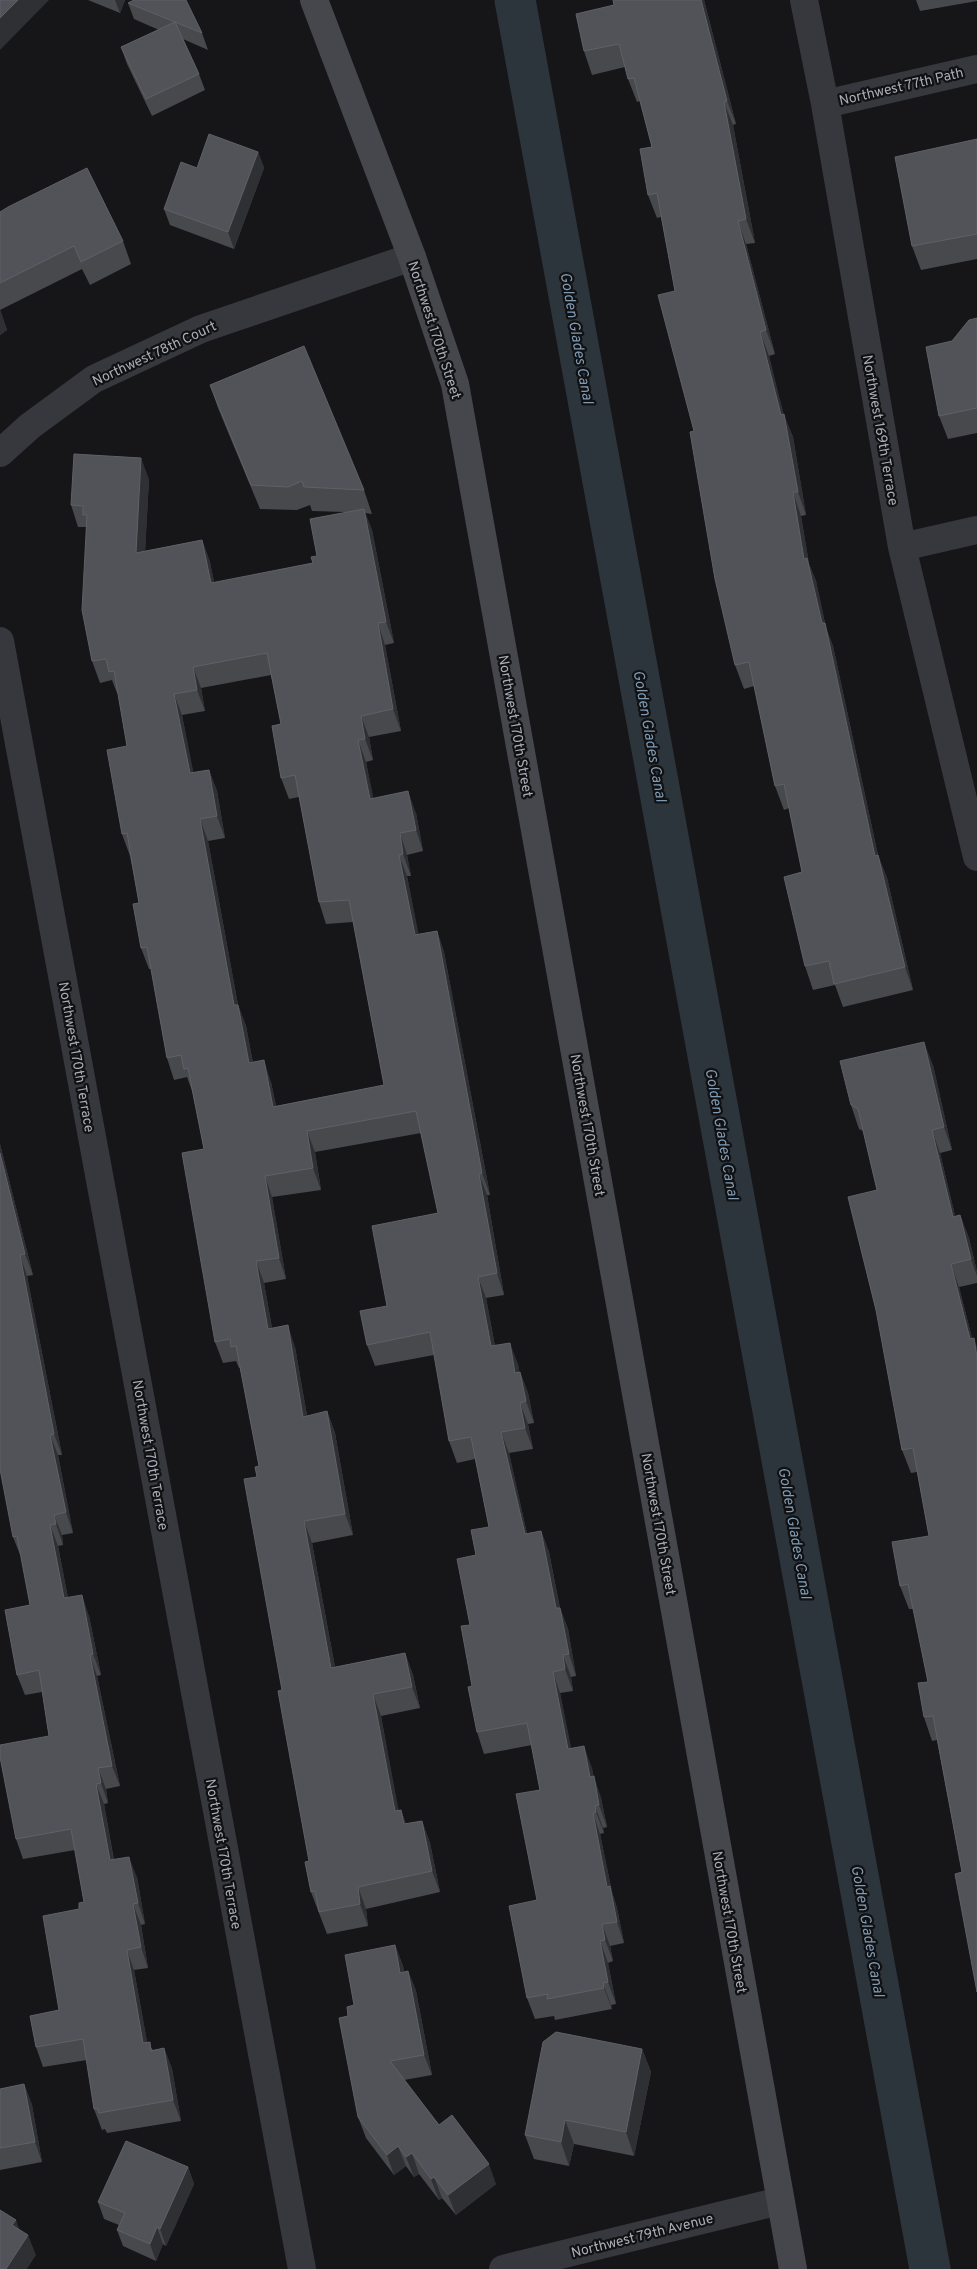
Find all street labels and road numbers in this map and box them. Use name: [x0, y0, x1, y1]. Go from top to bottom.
street label: Northwest 77th Path: [837, 65, 965, 110]
street label: Northwest 170th Street: [403, 259, 464, 402]
street label: Northwest 78th Court: [90, 318, 219, 391]
street label: Northwest 169th Terrace: [858, 354, 901, 507]
street label: Northwest 170th Street: [494, 654, 535, 799]
street label: Northwest 170th Terrace: [54, 981, 97, 1134]
street label: Northwest 170th Street: [566, 1053, 607, 1198]
street label: Northwest 170th Terrace: [128, 1379, 171, 1532]
street label: Northwest 170th Street: [637, 1452, 678, 1597]
street label: Northwest 170th Terrace: [201, 1778, 244, 1931]
street label: Northwest 170th Street: [708, 1850, 749, 1995]
street label: Northwest 79th Avenue: [570, 2211, 715, 2262]

